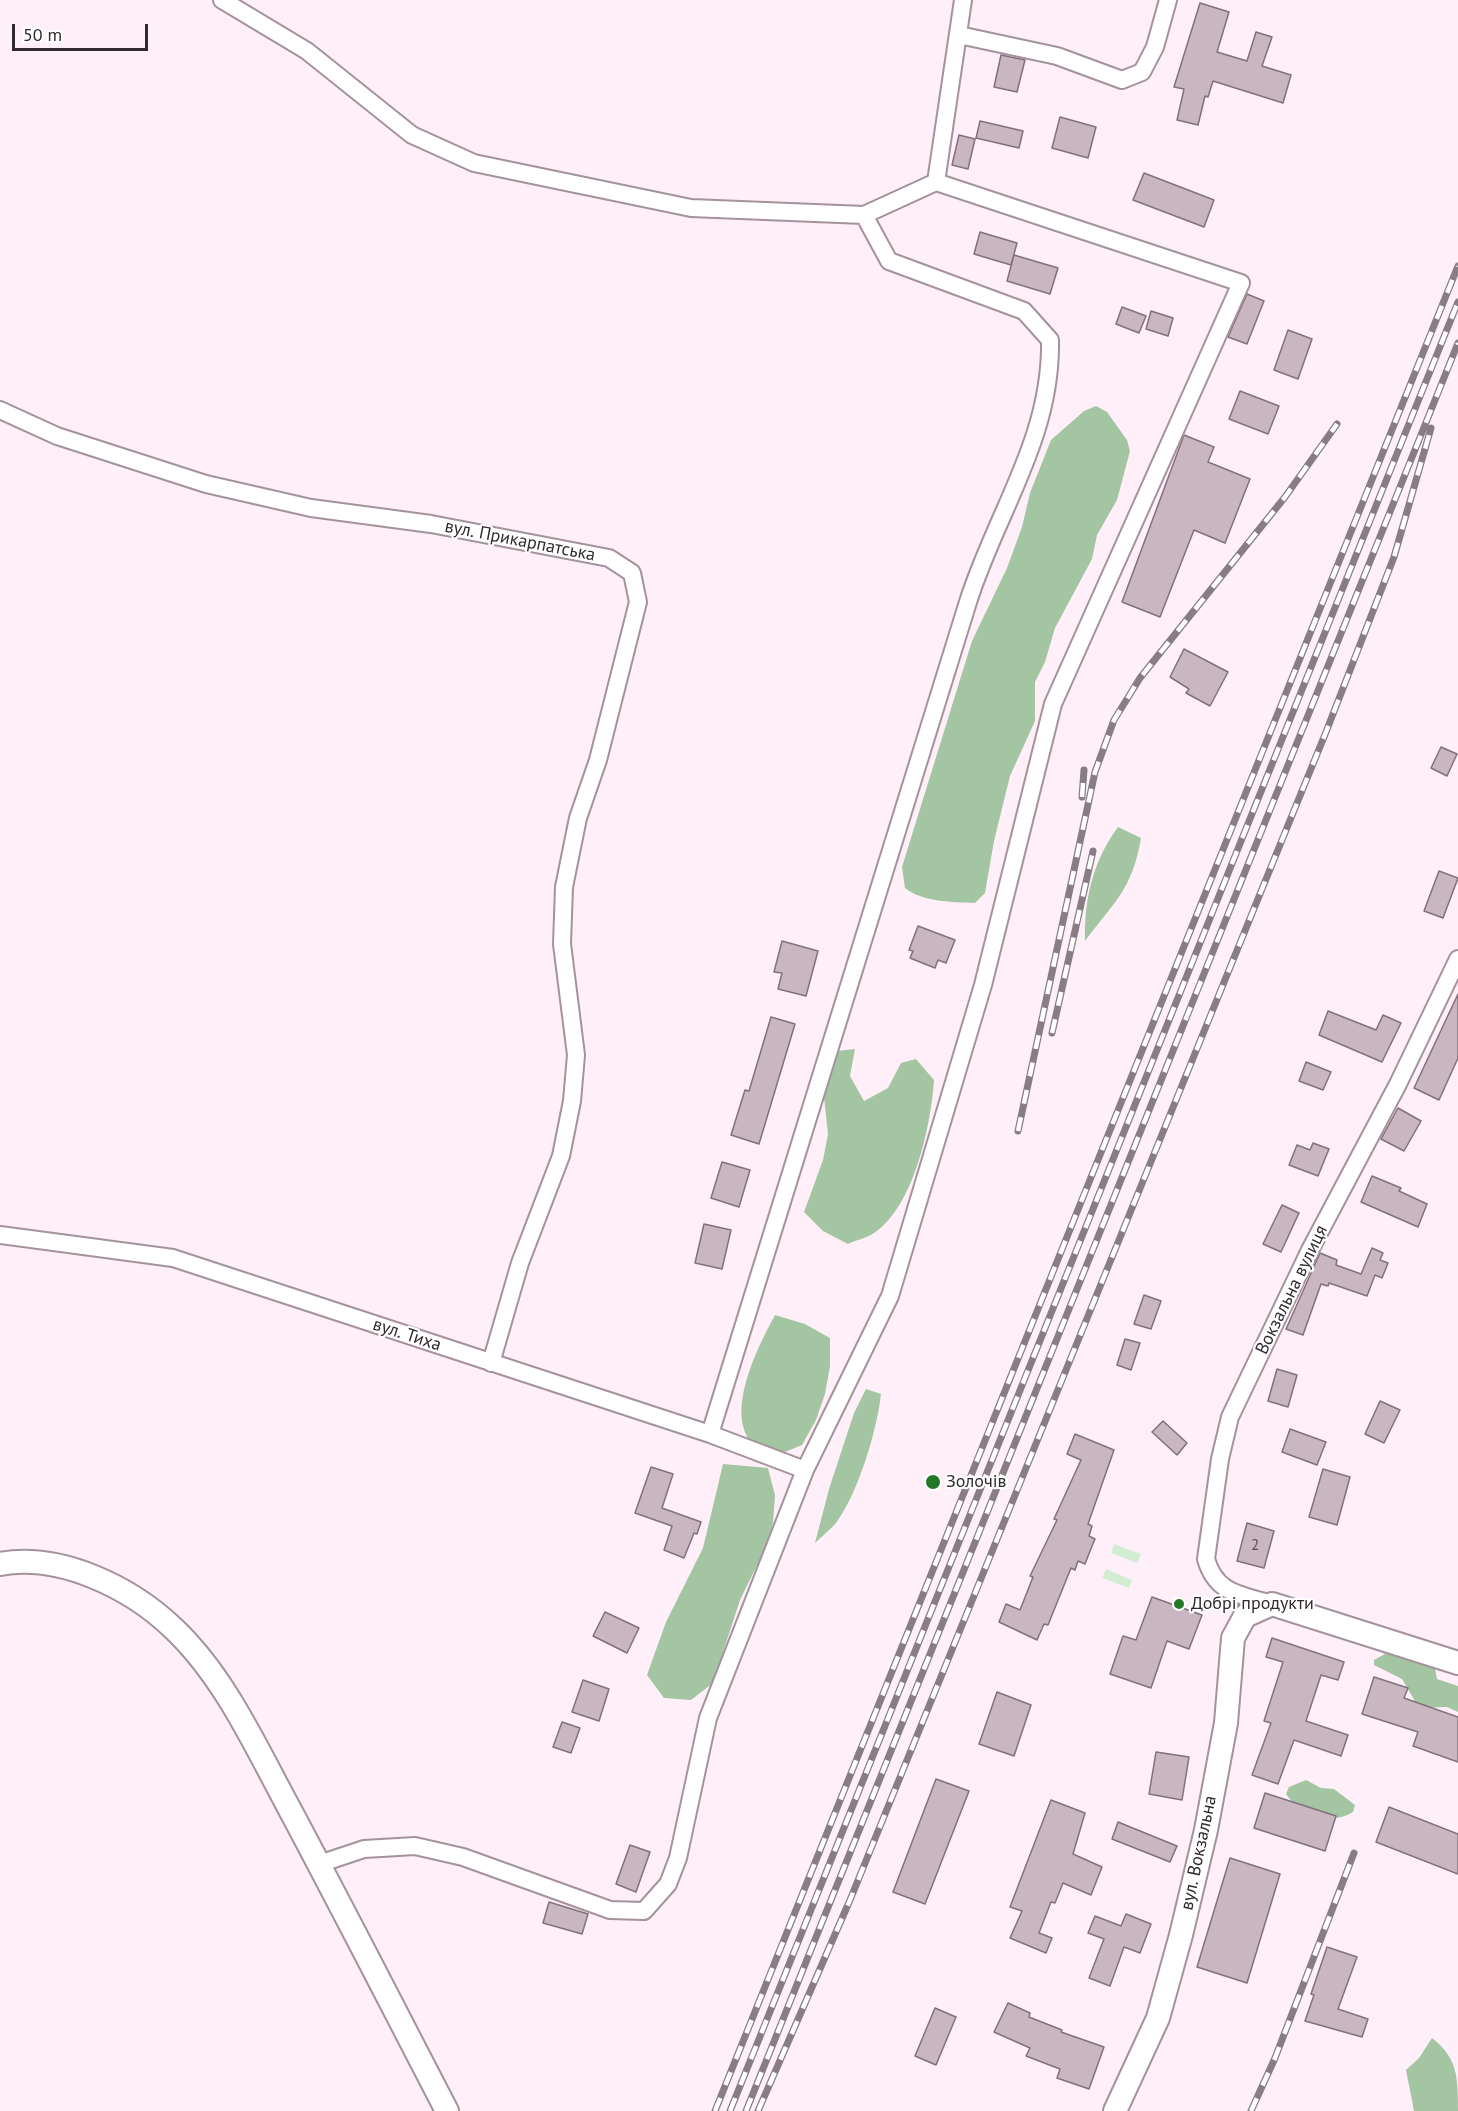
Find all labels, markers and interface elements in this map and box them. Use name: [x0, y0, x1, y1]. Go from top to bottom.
scale bar: [15, 12, 152, 50]
text: 50 m: [23, 23, 62, 46]
street label: вул. Прикарпатська: [443, 516, 597, 566]
street label: Вокзальна вулиця: [1251, 1222, 1333, 1358]
street label: вул. Тиха: [370, 1314, 444, 1356]
place label: Золочів: [946, 1471, 1007, 1493]
marker: Золочів: [924, 1473, 942, 1491]
house number: 2: [1251, 1537, 1259, 1555]
place label: Добрі продукти: [1191, 1593, 1314, 1615]
marker: Добрі продукти: [1172, 1597, 1186, 1611]
street label: вул. Вокзальна: [1176, 1794, 1222, 1912]

